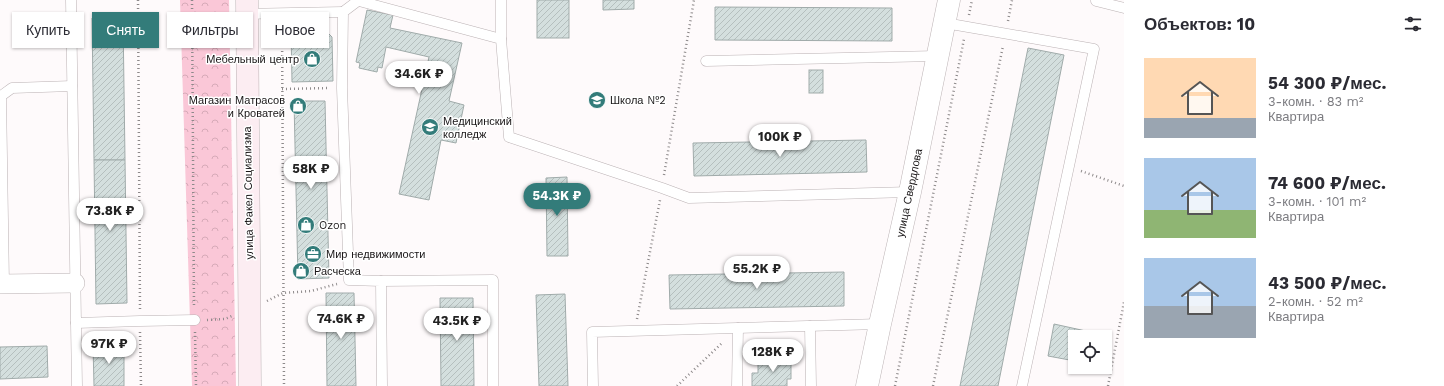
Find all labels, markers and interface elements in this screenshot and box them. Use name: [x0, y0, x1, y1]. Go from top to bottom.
chip: Купить: [12, 12, 84, 48]
chip: Снять: [92, 12, 159, 48]
chip: Фильтры: [167, 12, 253, 48]
chip: Новое: [261, 12, 329, 48]
icon: filters: [1402, 13, 1424, 35]
text: Объектов: 10: [1144, 14, 1255, 34]
shop icon: Мебельный центр: [302, 49, 322, 69]
place label: Мебельный центр: [206, 53, 299, 66]
pin: 34.6K ₽: [382, 61, 456, 95]
text: 34.6K ₽: [394, 66, 444, 81]
text: 54 300 ₽/мес.: [1268, 73, 1386, 93]
icon: home: [1176, 74, 1224, 122]
school or university icon: Школа №2: [587, 90, 607, 110]
place label: Магазин Матрасов и Кроватей: [189, 94, 285, 120]
place label: Школа №2: [610, 94, 666, 107]
text: 3-комн. · 83 m²: [1268, 94, 1364, 109]
shop icon: Магазин Матрасов и Кроватей: [288, 96, 308, 116]
text: Квартира: [1268, 109, 1324, 124]
place label: Медицинский колледж: [443, 115, 512, 141]
school or university icon: Медицинский колледж: [420, 117, 440, 137]
pin: 100K ₽: [747, 124, 813, 158]
street label: улица Факел Социализма: [241, 125, 256, 260]
text: 100K ₽: [758, 129, 802, 144]
street label: улица Свердлова: [894, 147, 925, 239]
pin: 58K ₽: [283, 156, 339, 190]
text: 58K ₽: [292, 161, 330, 176]
text: 74 600 ₽/мес.: [1268, 173, 1386, 193]
icon: home: [1176, 174, 1224, 222]
pin: 54.3K ₽: [520, 183, 594, 217]
text: 54.3K ₽: [532, 188, 582, 203]
text: 3-комн. · 101 m²: [1268, 194, 1366, 209]
pin: 73.8K ₽: [73, 198, 147, 232]
text: 73.8K ₽: [85, 203, 135, 218]
text: Квартира: [1268, 209, 1324, 224]
shop icon: Ozon: [296, 215, 316, 235]
place label: Ozon: [319, 219, 346, 232]
office icon: Мир недвижимости: [303, 244, 323, 264]
place label: Мир недвижимости: [326, 248, 425, 261]
pin: 55.2K ₽: [720, 256, 794, 290]
shop icon: Расческа: [291, 261, 311, 281]
text: 55.2K ₽: [733, 261, 781, 276]
place label: Расческа: [314, 265, 362, 278]
text: 43 500 ₽/мес.: [1268, 273, 1386, 293]
icon: home: [1176, 274, 1224, 322]
text: 2-комн. · 52 m²: [1268, 294, 1363, 309]
pin: 74.6K ₽: [304, 306, 378, 340]
pin: 43.5K ₽: [420, 308, 494, 342]
text: Квартира: [1268, 309, 1324, 324]
text: 74.6K ₽: [317, 311, 365, 326]
text: 43.5K ₽: [432, 313, 482, 328]
map controls: [1068, 330, 1112, 374]
button: locate: [1068, 330, 1112, 374]
pin: 97K ₽: [81, 331, 137, 365]
text: 97K ₽: [90, 336, 128, 351]
pin: 128K ₽: [740, 339, 806, 373]
text: 128K ₽: [751, 344, 795, 359]

